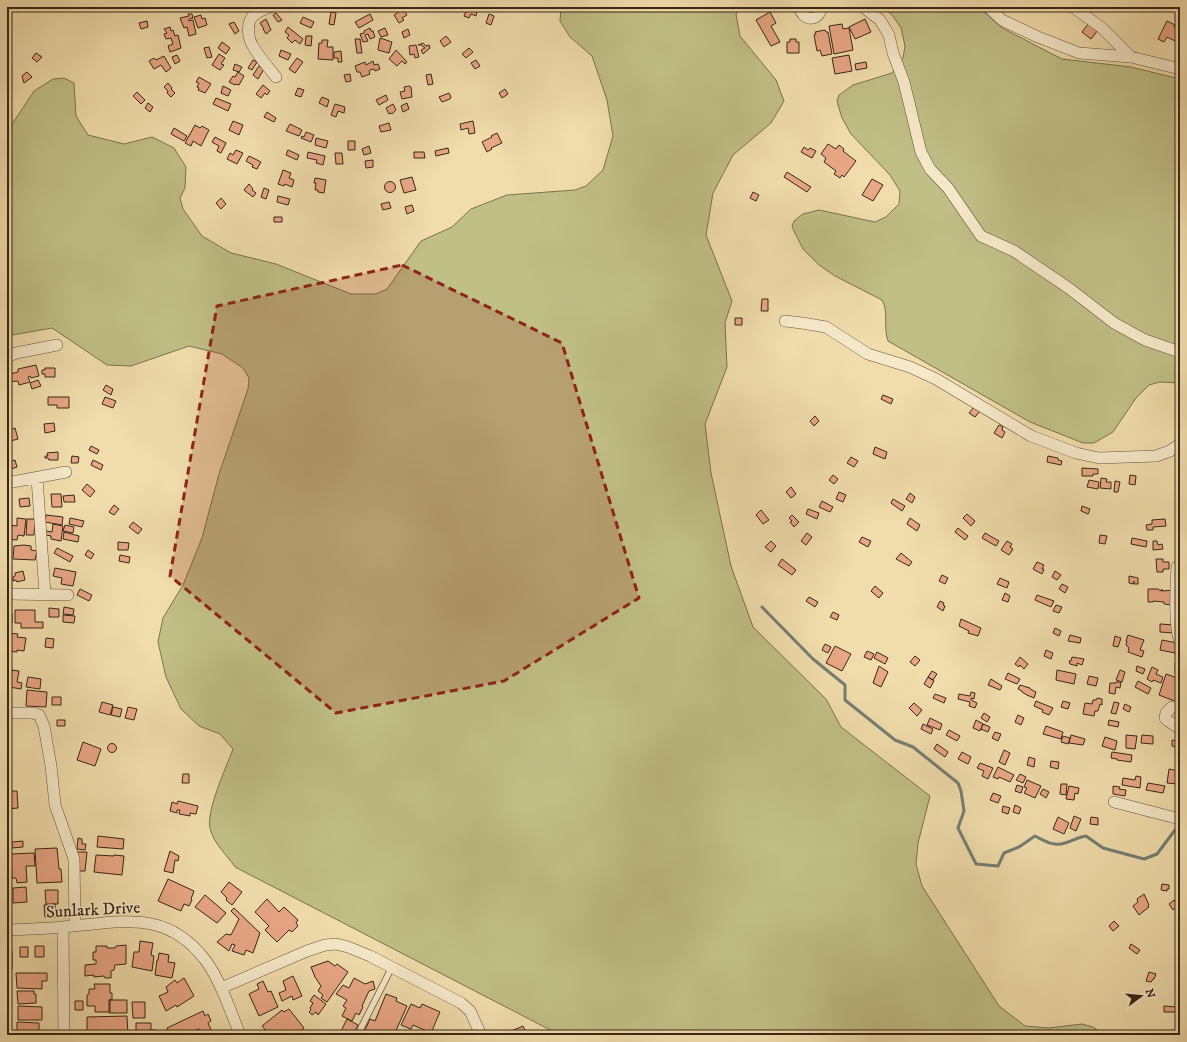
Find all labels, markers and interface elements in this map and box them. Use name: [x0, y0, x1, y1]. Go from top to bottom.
street label: Sunlark Drive: [45, 897, 141, 923]
north arrow: [1121, 976, 1161, 1016]
text: N: [1142, 987, 1158, 1000]

